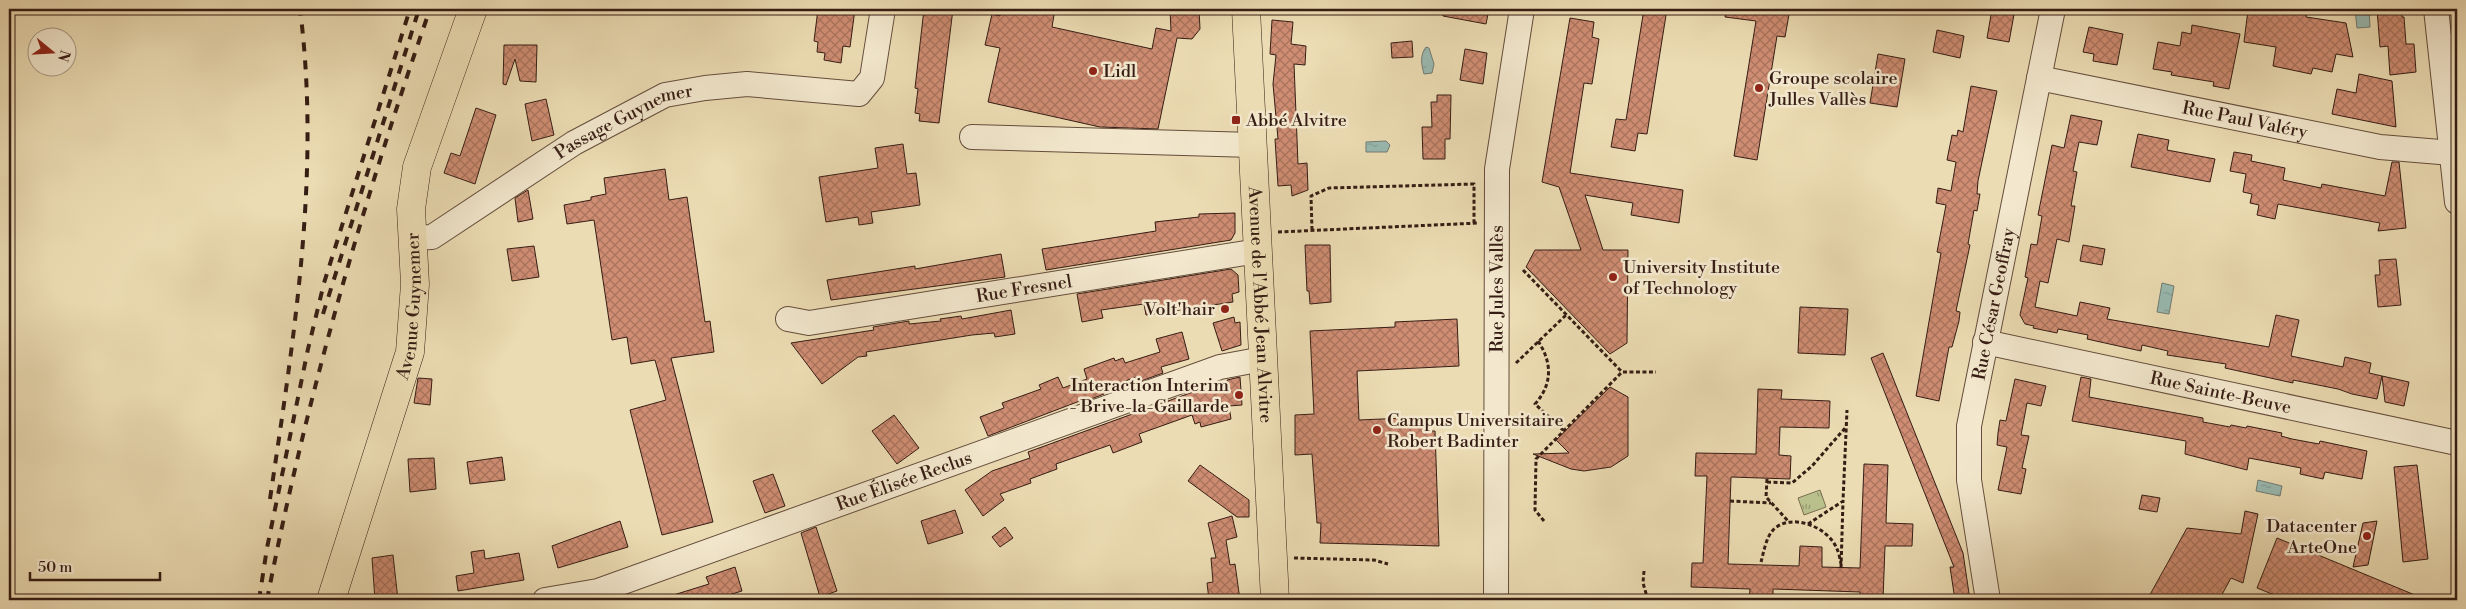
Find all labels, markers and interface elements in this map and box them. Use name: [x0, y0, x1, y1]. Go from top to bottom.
north arrow: [28, 28, 78, 78]
text: N: [53, 48, 74, 64]
place label: Lidl: [1103, 60, 1137, 83]
marker: Lidl: [1087, 65, 1099, 77]
place label: Groupe scolaire Julles Vallès: [1768, 67, 1898, 111]
street label: Passage Guynemer: [550, 79, 695, 164]
marker: Groupe scolaire Julles Vallès: [1753, 82, 1765, 94]
street label: Rue Paul Valéry: [2180, 96, 2310, 144]
place label: Abbé Alvitre: [1245, 109, 1347, 132]
marker: Abbé Alvitre: [1230, 114, 1242, 126]
street label: Avenue de l'Abbé Jean Alvitre: [1243, 185, 1278, 424]
street label: Rue Jules Vallès: [1485, 225, 1508, 353]
street label: Rue César Geoffray: [1967, 226, 2020, 382]
street label: Avenue Guynemer: [390, 232, 427, 383]
place label: University Institute of Technology: [1623, 256, 1780, 300]
street label: Rue Fresnel: [974, 269, 1074, 308]
marker: University Institute of Technology: [1607, 271, 1619, 283]
place label: Volt'hair: [1143, 298, 1215, 321]
marker: Volt'hair: [1219, 303, 1231, 315]
street label: Rue Sainte-Beuve: [2148, 366, 2293, 419]
place label: Interaction Interim - Brive-la-Gaillarde: [1070, 374, 1229, 418]
marker: Interaction Interim - Brive-la-Gaillarde: [1233, 389, 1245, 401]
place label: Campus Universitaire Robert Badinter: [1387, 409, 1564, 453]
marker: Campus Universitaire Robert Badinter: [1371, 424, 1383, 436]
street label: Rue Élisée Reclus: [833, 446, 975, 516]
place label: Datacenter ArteOne: [2266, 515, 2357, 559]
marker: Datacenter ArteOne: [2361, 530, 2373, 542]
scale bar: [30, 549, 160, 581]
text: 50 m: [38, 558, 72, 577]

